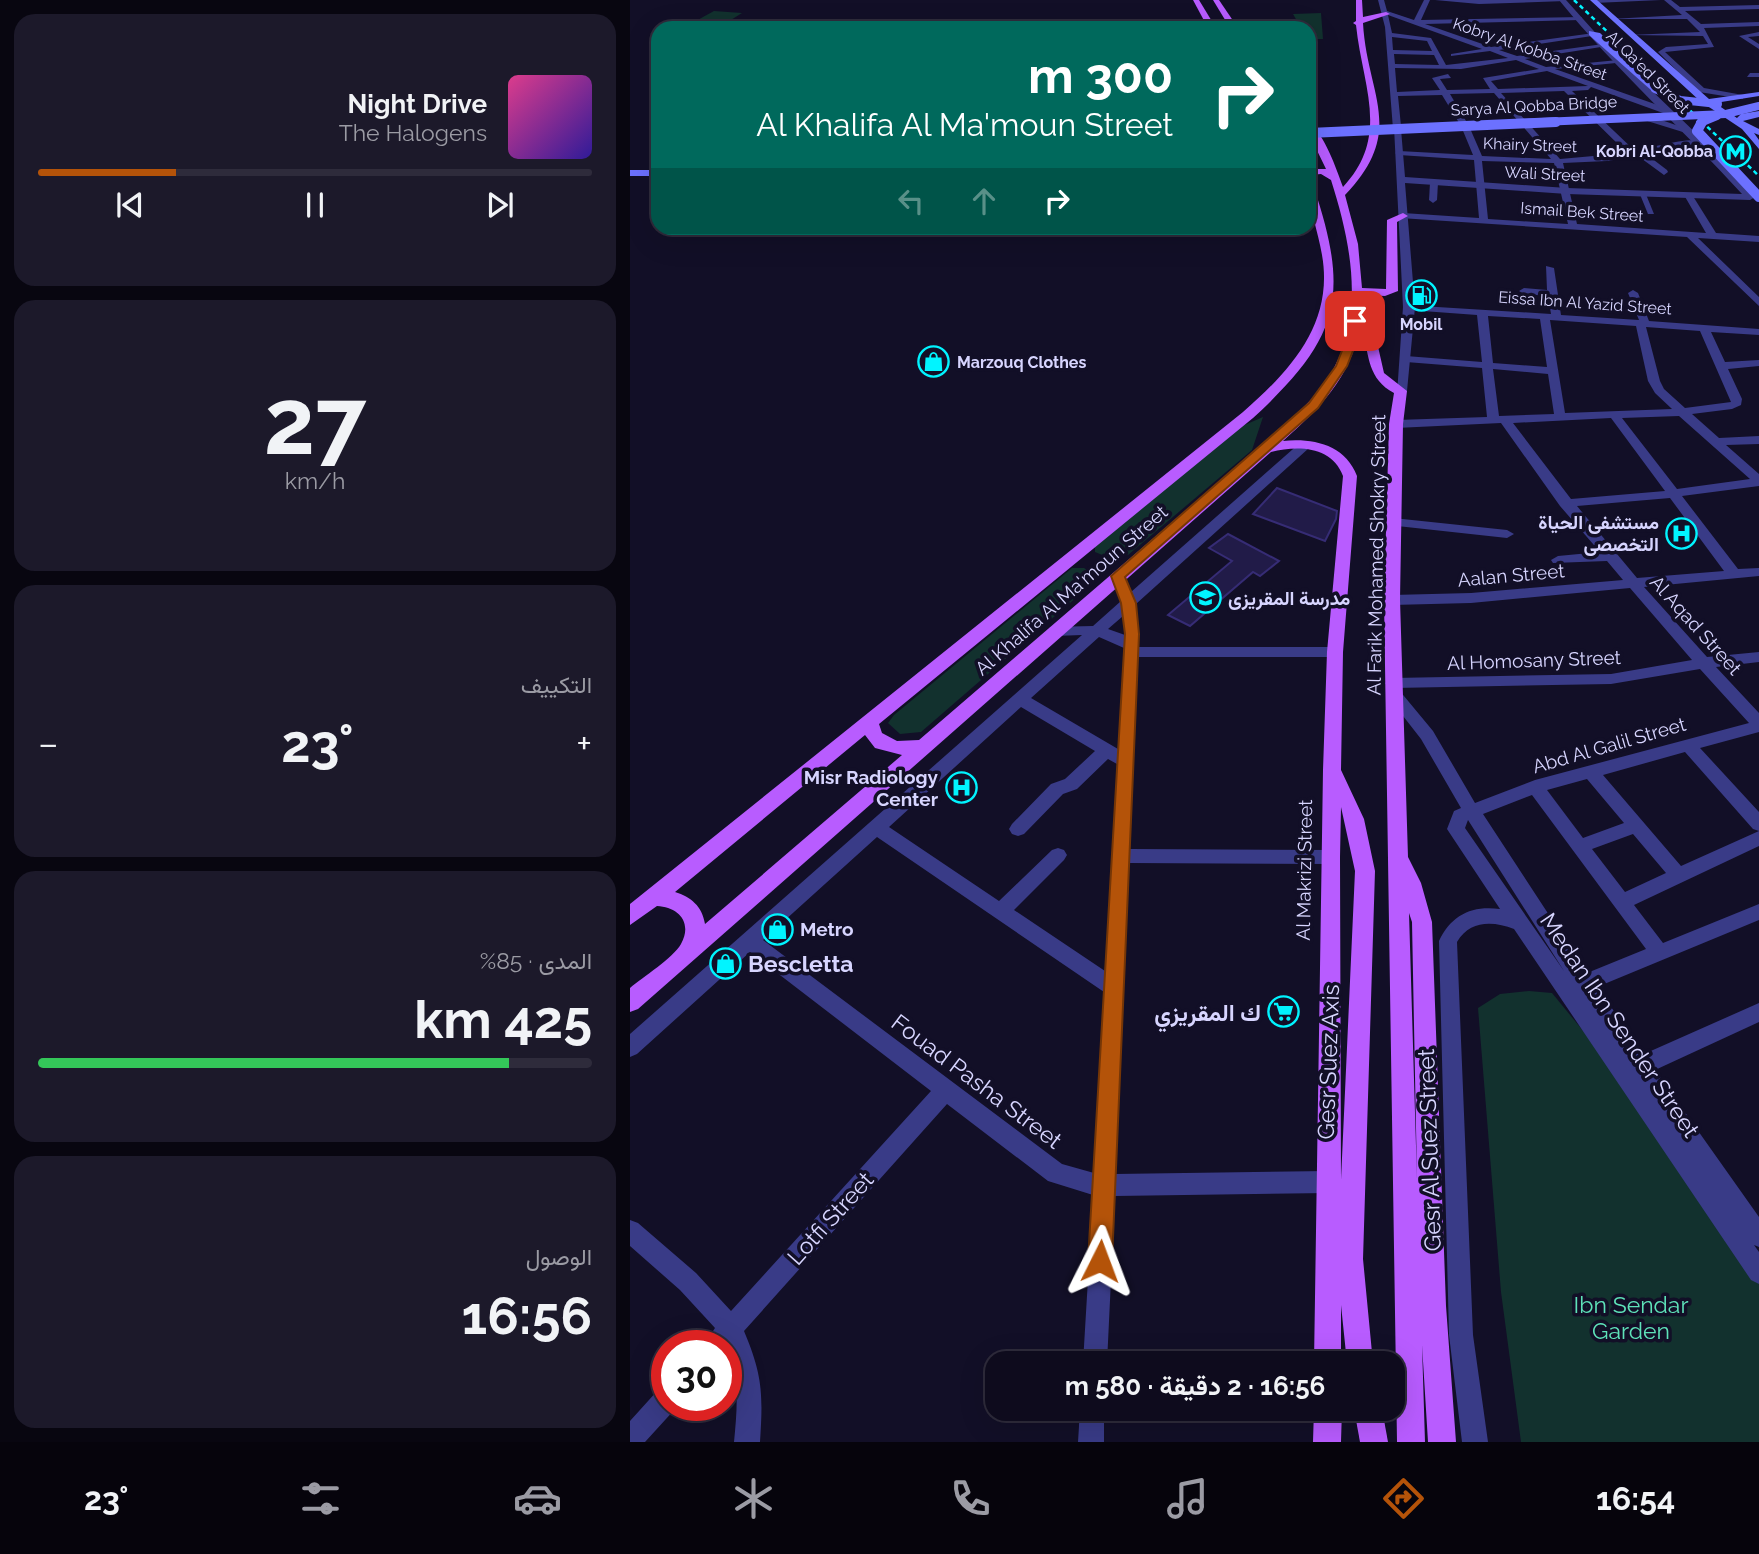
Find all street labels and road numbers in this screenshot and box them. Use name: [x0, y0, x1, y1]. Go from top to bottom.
street label: Kobry Al Kobba Street: [1451, 14, 1610, 84]
street label: Al Qa'ed Street: [1603, 27, 1694, 118]
street label: Sarya Al Qobba Bridge: [1450, 92, 1618, 120]
street label: Khairy Street: [1483, 134, 1578, 156]
street label: Wali Street: [1504, 162, 1587, 186]
street label: Ismail Bek Street: [1520, 198, 1645, 226]
street label: Eissa Ibn Al Yazid Street: [1498, 287, 1673, 319]
street label: Al Farik Mohamed Shokry Street: [1363, 414, 1389, 696]
street label: Al Khalifa Al Ma'moun Street: [970, 500, 1172, 679]
street label: Aalan Street: [1457, 559, 1566, 591]
street label: Al Aqad Street: [1646, 571, 1747, 680]
street label: Al Homosany Street: [1447, 646, 1622, 674]
street label: Abd Al Galil Street: [1530, 712, 1689, 777]
street label: Al Makrizi Street: [1292, 799, 1316, 941]
street label: Medan Ibn Sender Street: [1535, 908, 1705, 1142]
street label: Gesr Suez Axis: [1312, 984, 1344, 1140]
street label: Fouad Pasha Street: [887, 1008, 1068, 1154]
street label: Gesr Al Suez Street: [1412, 1048, 1446, 1252]
street label: Lotfi Street: [781, 1166, 879, 1270]

